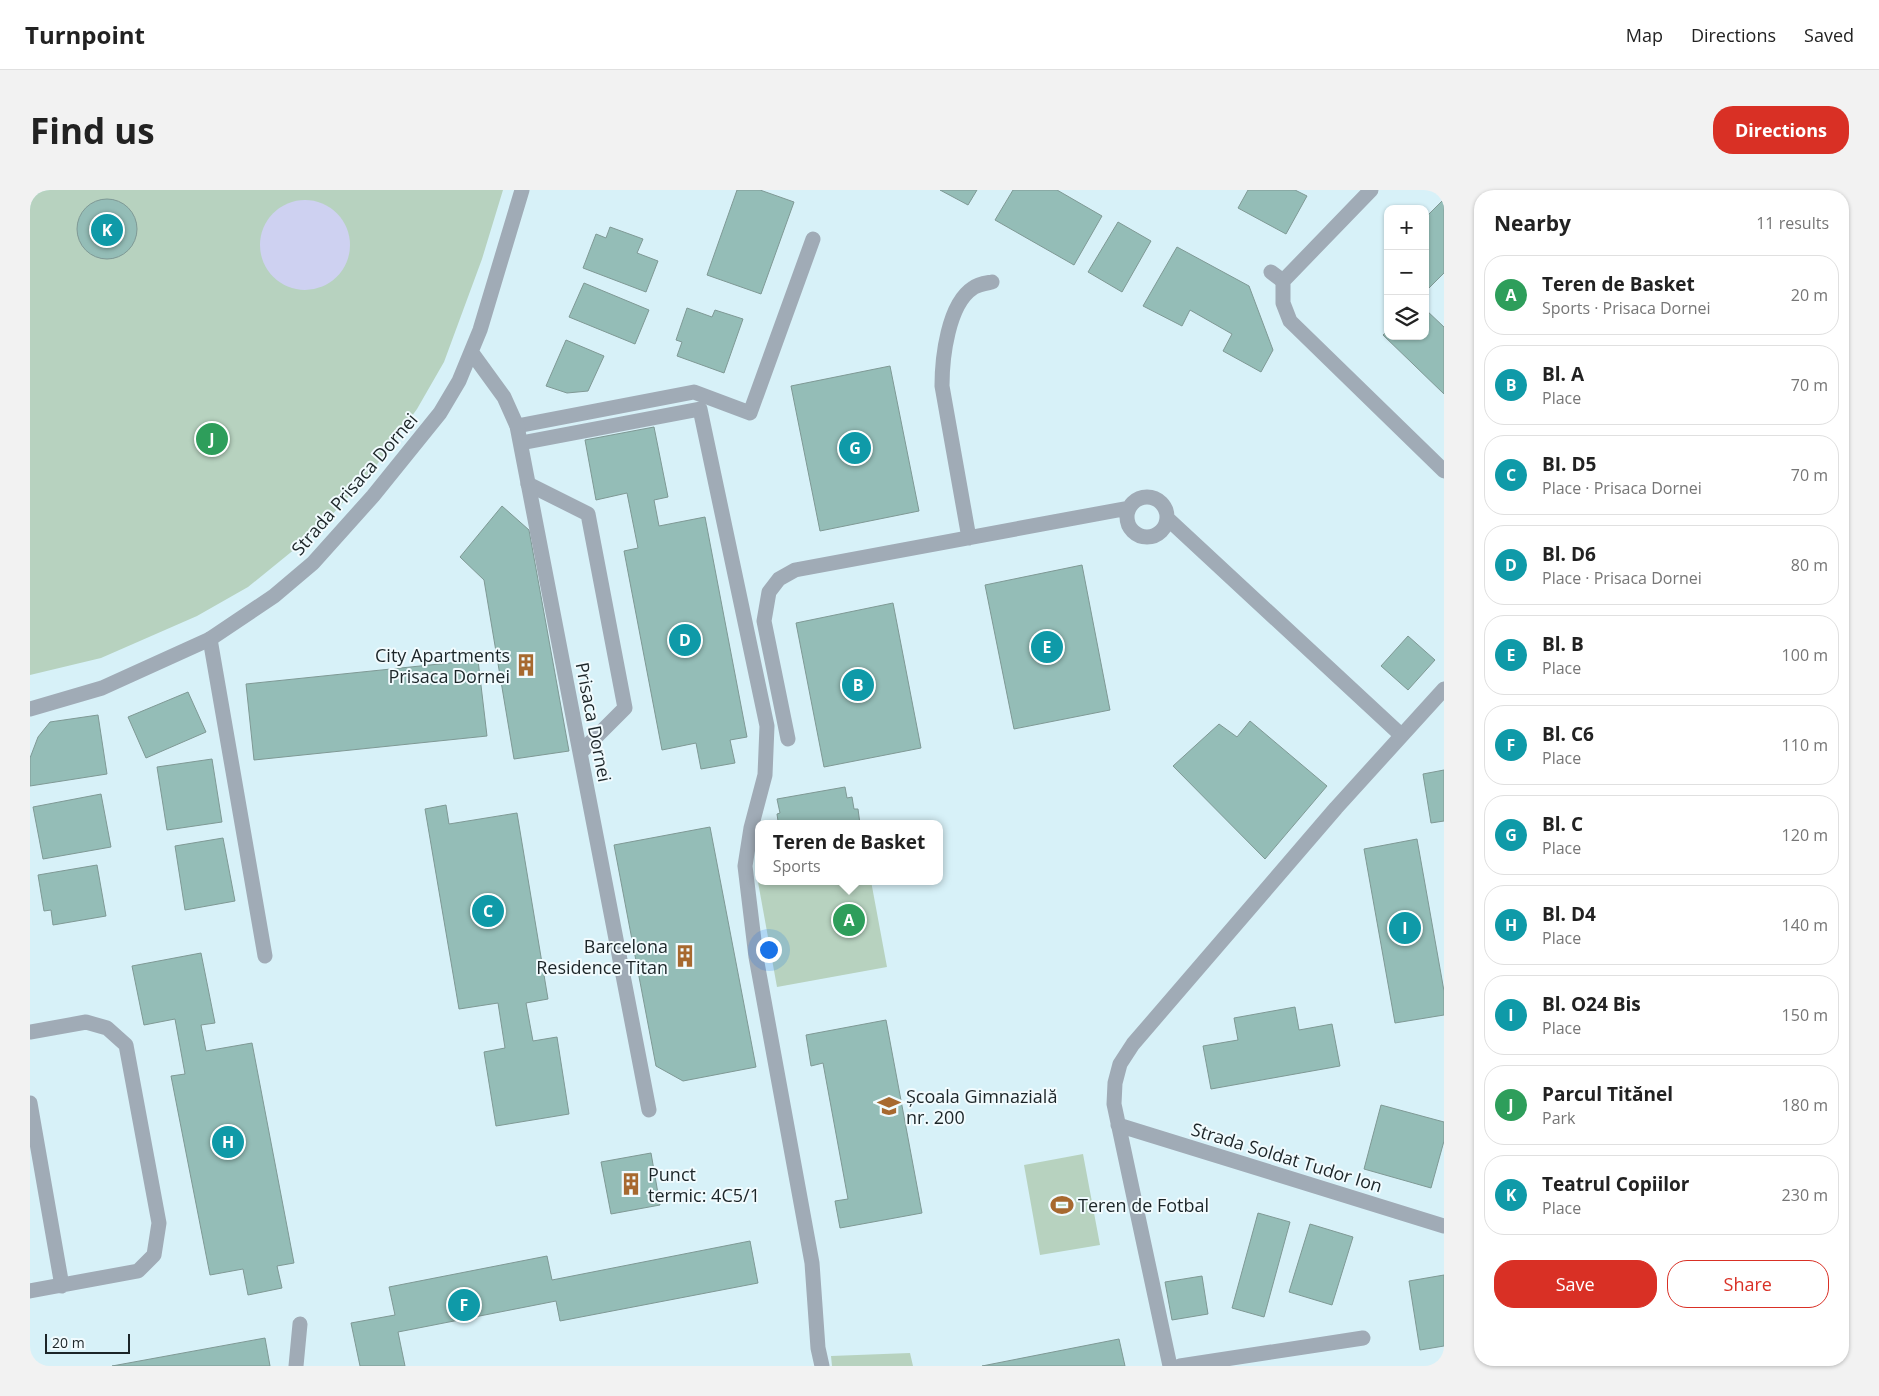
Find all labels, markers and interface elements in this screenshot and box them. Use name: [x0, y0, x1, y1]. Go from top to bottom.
text: Turnpoint: [25, 18, 145, 51]
text: Map: [1626, 23, 1663, 47]
text: Directions: [1691, 23, 1776, 47]
text: Saved: [1804, 23, 1854, 47]
button: Directions: [1713, 106, 1849, 154]
text: Find us: [30, 107, 155, 154]
map controls: [1384, 205, 1429, 340]
button: +: [1384, 205, 1429, 250]
text: Nearby: [1494, 209, 1571, 237]
pin: K: [91, 211, 123, 249]
text: 11 results: [1756, 212, 1829, 234]
button: −: [1384, 250, 1429, 295]
text: Teren de Basket: [1542, 271, 1695, 297]
text: A: [1505, 284, 1517, 306]
text: 20 m: [1791, 284, 1828, 306]
button: layers: [1384, 295, 1429, 340]
text: Sports · Prisaca Dornei: [1542, 297, 1711, 319]
text: Bl. A: [1542, 361, 1584, 387]
text: B: [1506, 374, 1516, 396]
text: 70 m: [1791, 374, 1828, 396]
text: Place: [1542, 387, 1581, 409]
street label: Strada Prisaca Dornei: [286, 408, 422, 560]
pin: J: [196, 420, 228, 458]
pin: G: [839, 429, 871, 467]
text: BI. D5: [1542, 451, 1596, 477]
text: C: [1506, 464, 1516, 486]
text: 70 m: [1791, 464, 1828, 486]
text: Place · Prisaca Dornei: [1542, 477, 1702, 499]
text: Bl. D6: [1542, 541, 1596, 567]
text: D: [1505, 554, 1517, 576]
text: 80 m: [1791, 554, 1828, 576]
text: Place · Prisaca Dornei: [1542, 567, 1702, 589]
pin: D: [669, 621, 701, 659]
pin: E: [1031, 628, 1063, 666]
text: Bl. B: [1542, 631, 1584, 657]
place label: City Apartments Prisaca Dornei: [375, 643, 510, 688]
text: E: [1507, 644, 1515, 666]
text: 100 m: [1782, 644, 1828, 666]
building icon: City Apartments Prisaca Dornei: [513, 652, 539, 678]
text: Place: [1542, 657, 1581, 679]
street label: Prisaca Dornei: [571, 660, 617, 784]
pin: B: [842, 666, 874, 704]
text: Bl. C6: [1542, 721, 1594, 747]
text: F: [1507, 734, 1515, 756]
text: 110 m: [1782, 734, 1828, 756]
text: Place: [1542, 747, 1581, 769]
text: Bl. C: [1542, 811, 1583, 837]
popup: [755, 820, 943, 885]
text: G: [1505, 824, 1517, 846]
text: 120 m: [1782, 824, 1828, 846]
text: Teren de Basket: [773, 829, 925, 855]
text: Place: [1542, 837, 1581, 859]
text: Sports: [773, 855, 821, 877]
pin: C: [472, 892, 504, 930]
pin: A: [833, 901, 865, 939]
text: Bl. D4: [1542, 901, 1596, 927]
pin: I: [1389, 909, 1421, 947]
text: H: [1505, 914, 1517, 936]
text: 140 m: [1782, 914, 1828, 936]
text: Place: [1542, 927, 1581, 949]
place label: Barcelona Residence Titan: [536, 934, 668, 979]
your location: [756, 937, 782, 963]
building icon: Barcelona Residence Titan: [672, 943, 698, 969]
text: Bl. O24 Bis: [1542, 991, 1641, 1017]
text: I: [1508, 1004, 1514, 1026]
text: 150 m: [1782, 1004, 1828, 1026]
text: Place: [1542, 1017, 1581, 1039]
text: Parcul Titănel: [1542, 1081, 1673, 1107]
place label: Școala Gimnazială nr. 200: [906, 1084, 1057, 1129]
school or university icon: Școala Gimnazială nr. 200: [876, 1093, 902, 1119]
text: J: [1508, 1094, 1514, 1116]
text: 180 m: [1782, 1094, 1828, 1116]
text: Park: [1542, 1107, 1575, 1129]
street label: Strada Soldat Tudor Ion: [1189, 1117, 1385, 1197]
pin: H: [212, 1123, 244, 1161]
place label: Punct termic: 4C5/1: [648, 1162, 760, 1207]
building icon: Punct termic: 4C5/1: [618, 1171, 644, 1197]
text: Teatrul Copiilor: [1542, 1171, 1689, 1197]
text: K: [1506, 1184, 1516, 1206]
text: 230 m: [1782, 1184, 1828, 1206]
sports icon: Teren de Fotbal: [1049, 1192, 1075, 1218]
place label: Teren de Fotbal: [1078, 1193, 1209, 1217]
text: Place: [1542, 1197, 1581, 1219]
button: Save: [1494, 1260, 1657, 1308]
button: Share: [1667, 1260, 1829, 1308]
pin: F: [448, 1286, 480, 1324]
scale bar: [45, 1331, 130, 1354]
text: 20 m: [52, 1333, 85, 1352]

